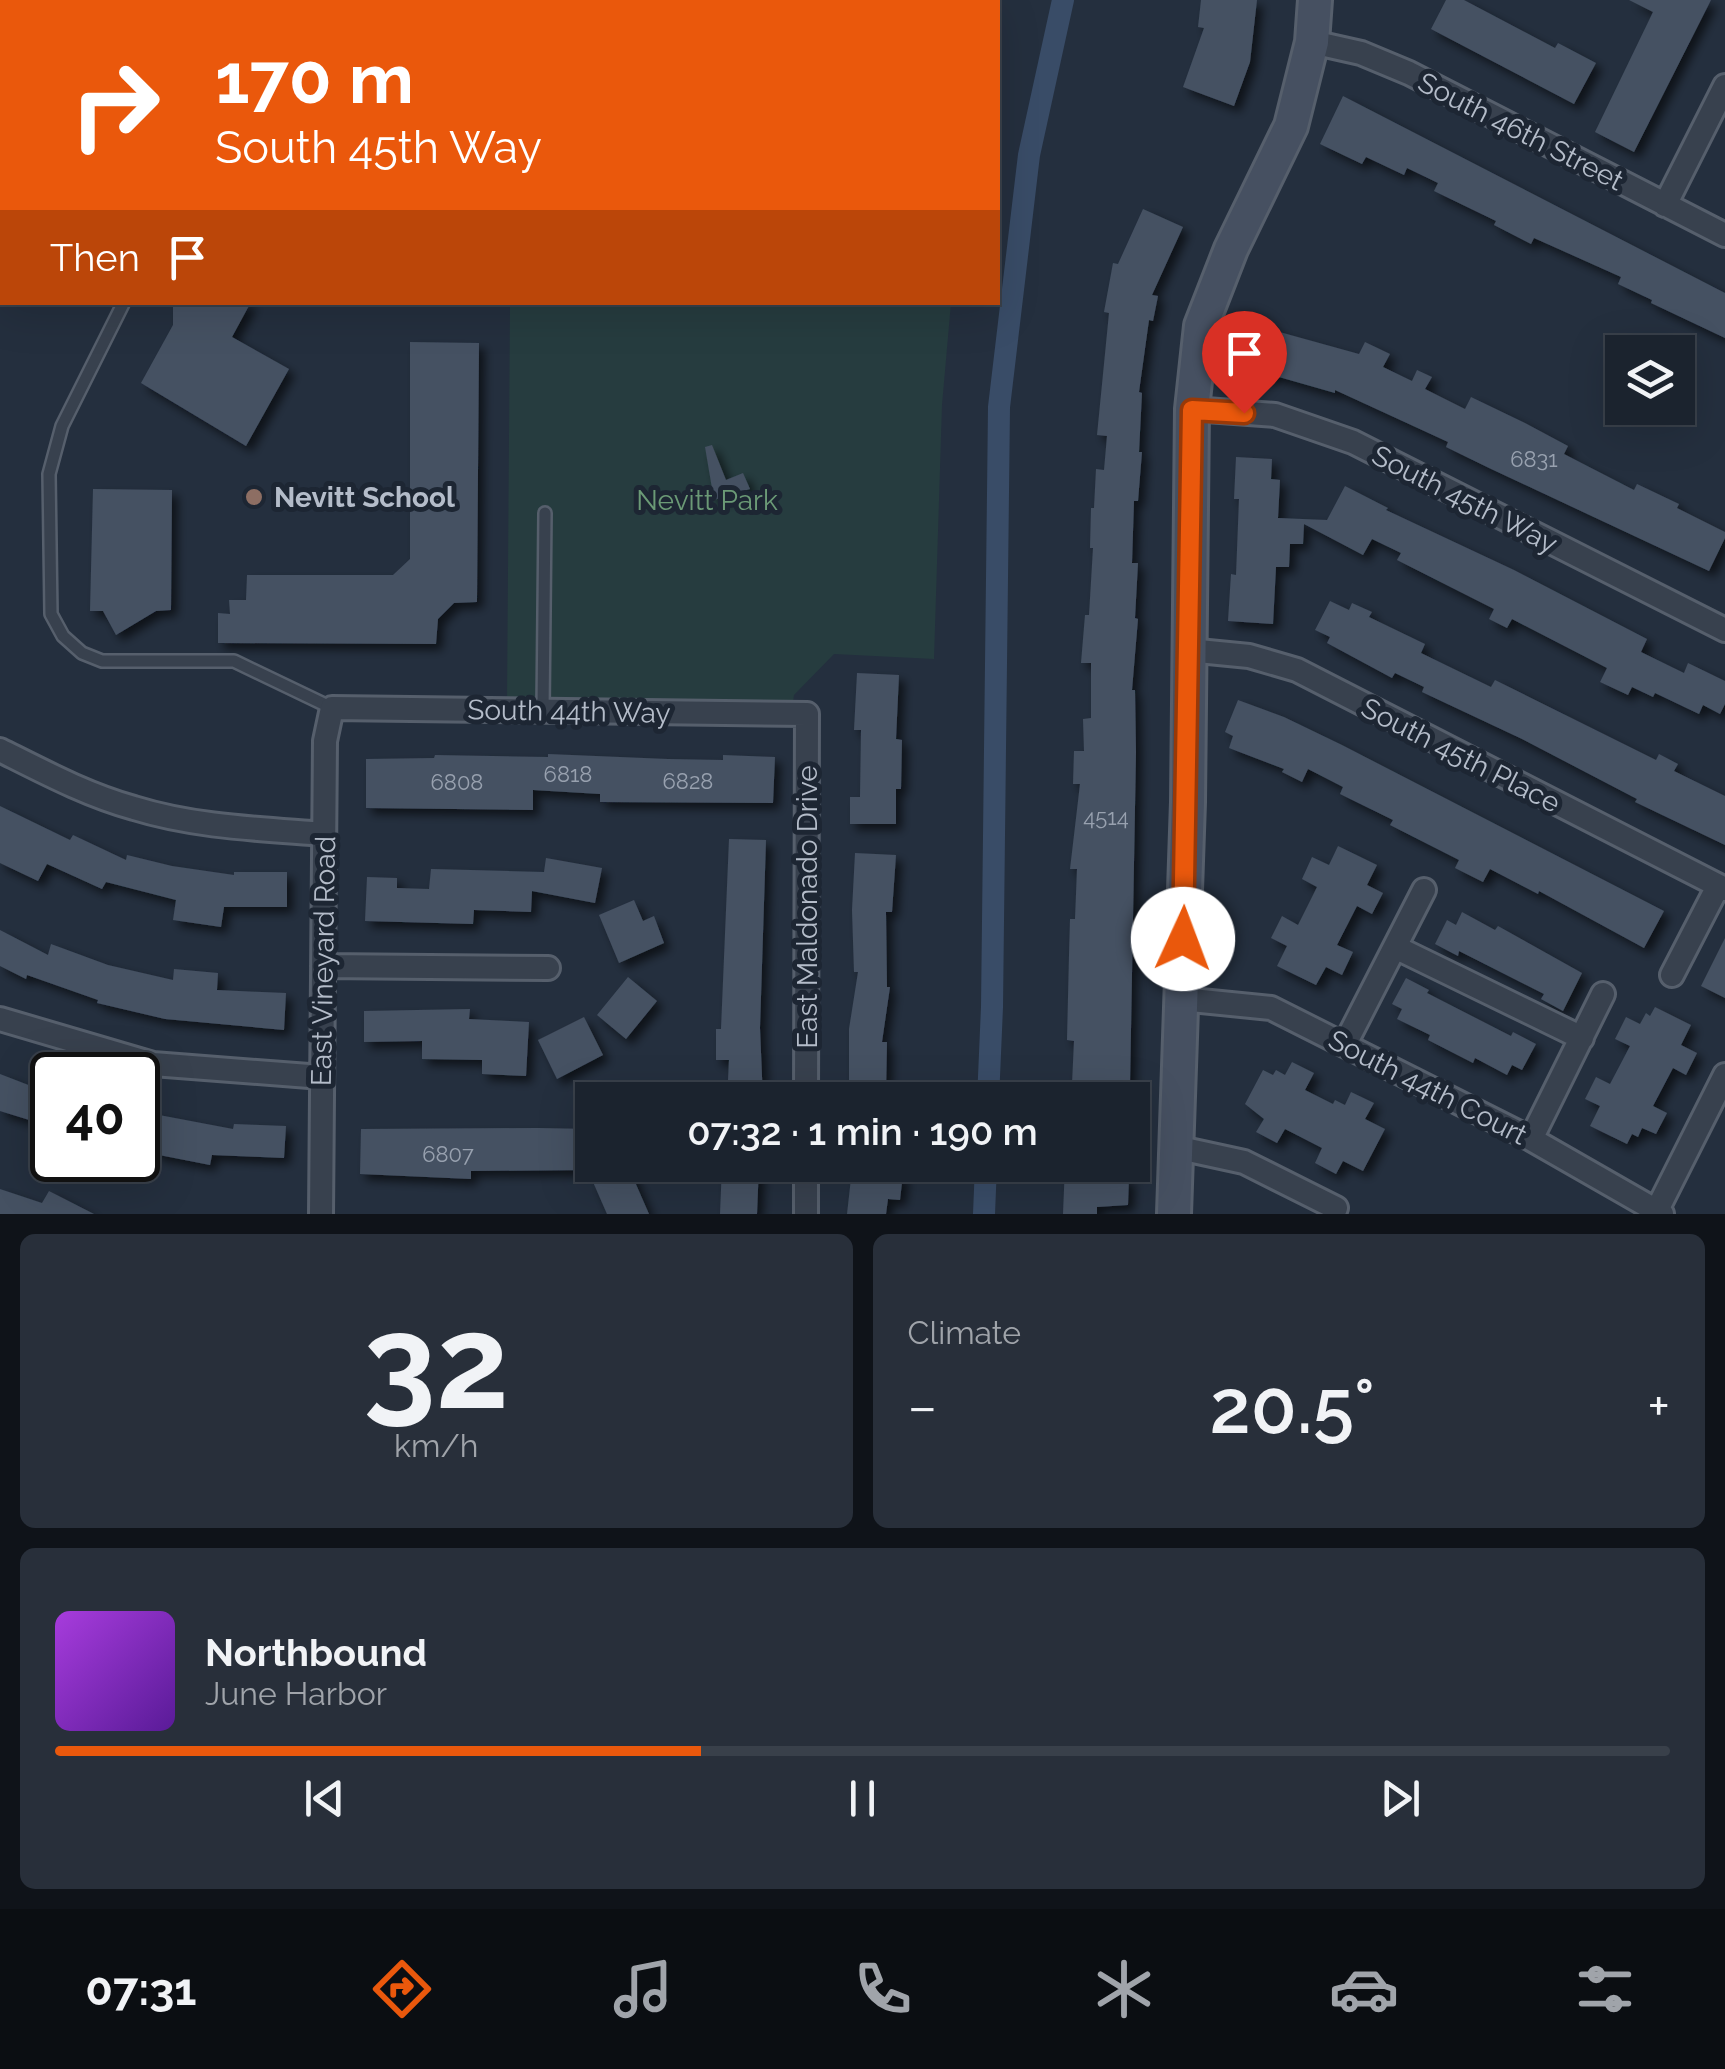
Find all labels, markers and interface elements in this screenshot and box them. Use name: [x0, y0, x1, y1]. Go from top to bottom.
text: 170 m: [215, 37, 414, 119]
icon: right: [50, 40, 180, 170]
street label: South 46th Street: [1413, 65, 1629, 198]
text: South 45th Way: [215, 121, 542, 174]
icon: arrive: [160, 230, 215, 285]
text: Then: [50, 235, 140, 280]
pin: [1202, 311, 1287, 414]
icon: arrive: [1217, 326, 1272, 381]
map controls: [1605, 335, 1695, 425]
button: layers: [1605, 335, 1695, 425]
street label: South 45th Way: [1367, 439, 1563, 560]
house number: 6831: [1510, 446, 1558, 472]
place label: Nevitt School: [274, 481, 455, 514]
park label: Nevitt Park: [636, 484, 778, 517]
marker: Nevitt School: [243, 486, 265, 508]
street label: South 45th Place: [1356, 691, 1566, 820]
street label: South 44th Way: [467, 693, 671, 730]
house number: 6818: [544, 761, 592, 787]
street label: East Maldonado Drive: [791, 765, 824, 1049]
house number: 6828: [663, 768, 713, 794]
house number: 6808: [431, 769, 483, 795]
house number: 4514: [1083, 804, 1129, 830]
street label: East Vineyard Road: [305, 836, 342, 1086]
position arrow: [1131, 887, 1235, 991]
street label: South 44th Court: [1323, 1023, 1533, 1152]
speed limit sign: 40: [30, 1052, 160, 1182]
text: 07:32 · 1 min · 190 m: [687, 1109, 1038, 1154]
house number: 6807: [422, 1141, 474, 1167]
text: 32: [363, 1286, 509, 1438]
text: Climate: [908, 1314, 1021, 1351]
text: 20.5°: [1209, 1362, 1375, 1451]
text: −: [908, 1374, 937, 1439]
text: +: [1647, 1374, 1670, 1439]
text: km/h: [394, 1427, 478, 1464]
text: Northbound: [205, 1630, 427, 1675]
text: June Harbor: [205, 1675, 387, 1712]
icon: previous: [297, 1771, 352, 1826]
icon: pause: [835, 1771, 890, 1826]
icon: next: [1373, 1771, 1428, 1826]
icon: directions: [367, 1954, 437, 2024]
icon: music: [608, 1954, 678, 2024]
icon: phone: [848, 1954, 918, 2024]
icon: climate: [1089, 1954, 1159, 2024]
icon: car: [1329, 1954, 1399, 2024]
icon: filters: [1570, 1954, 1640, 2024]
text: 07:31: [85, 1963, 197, 2016]

